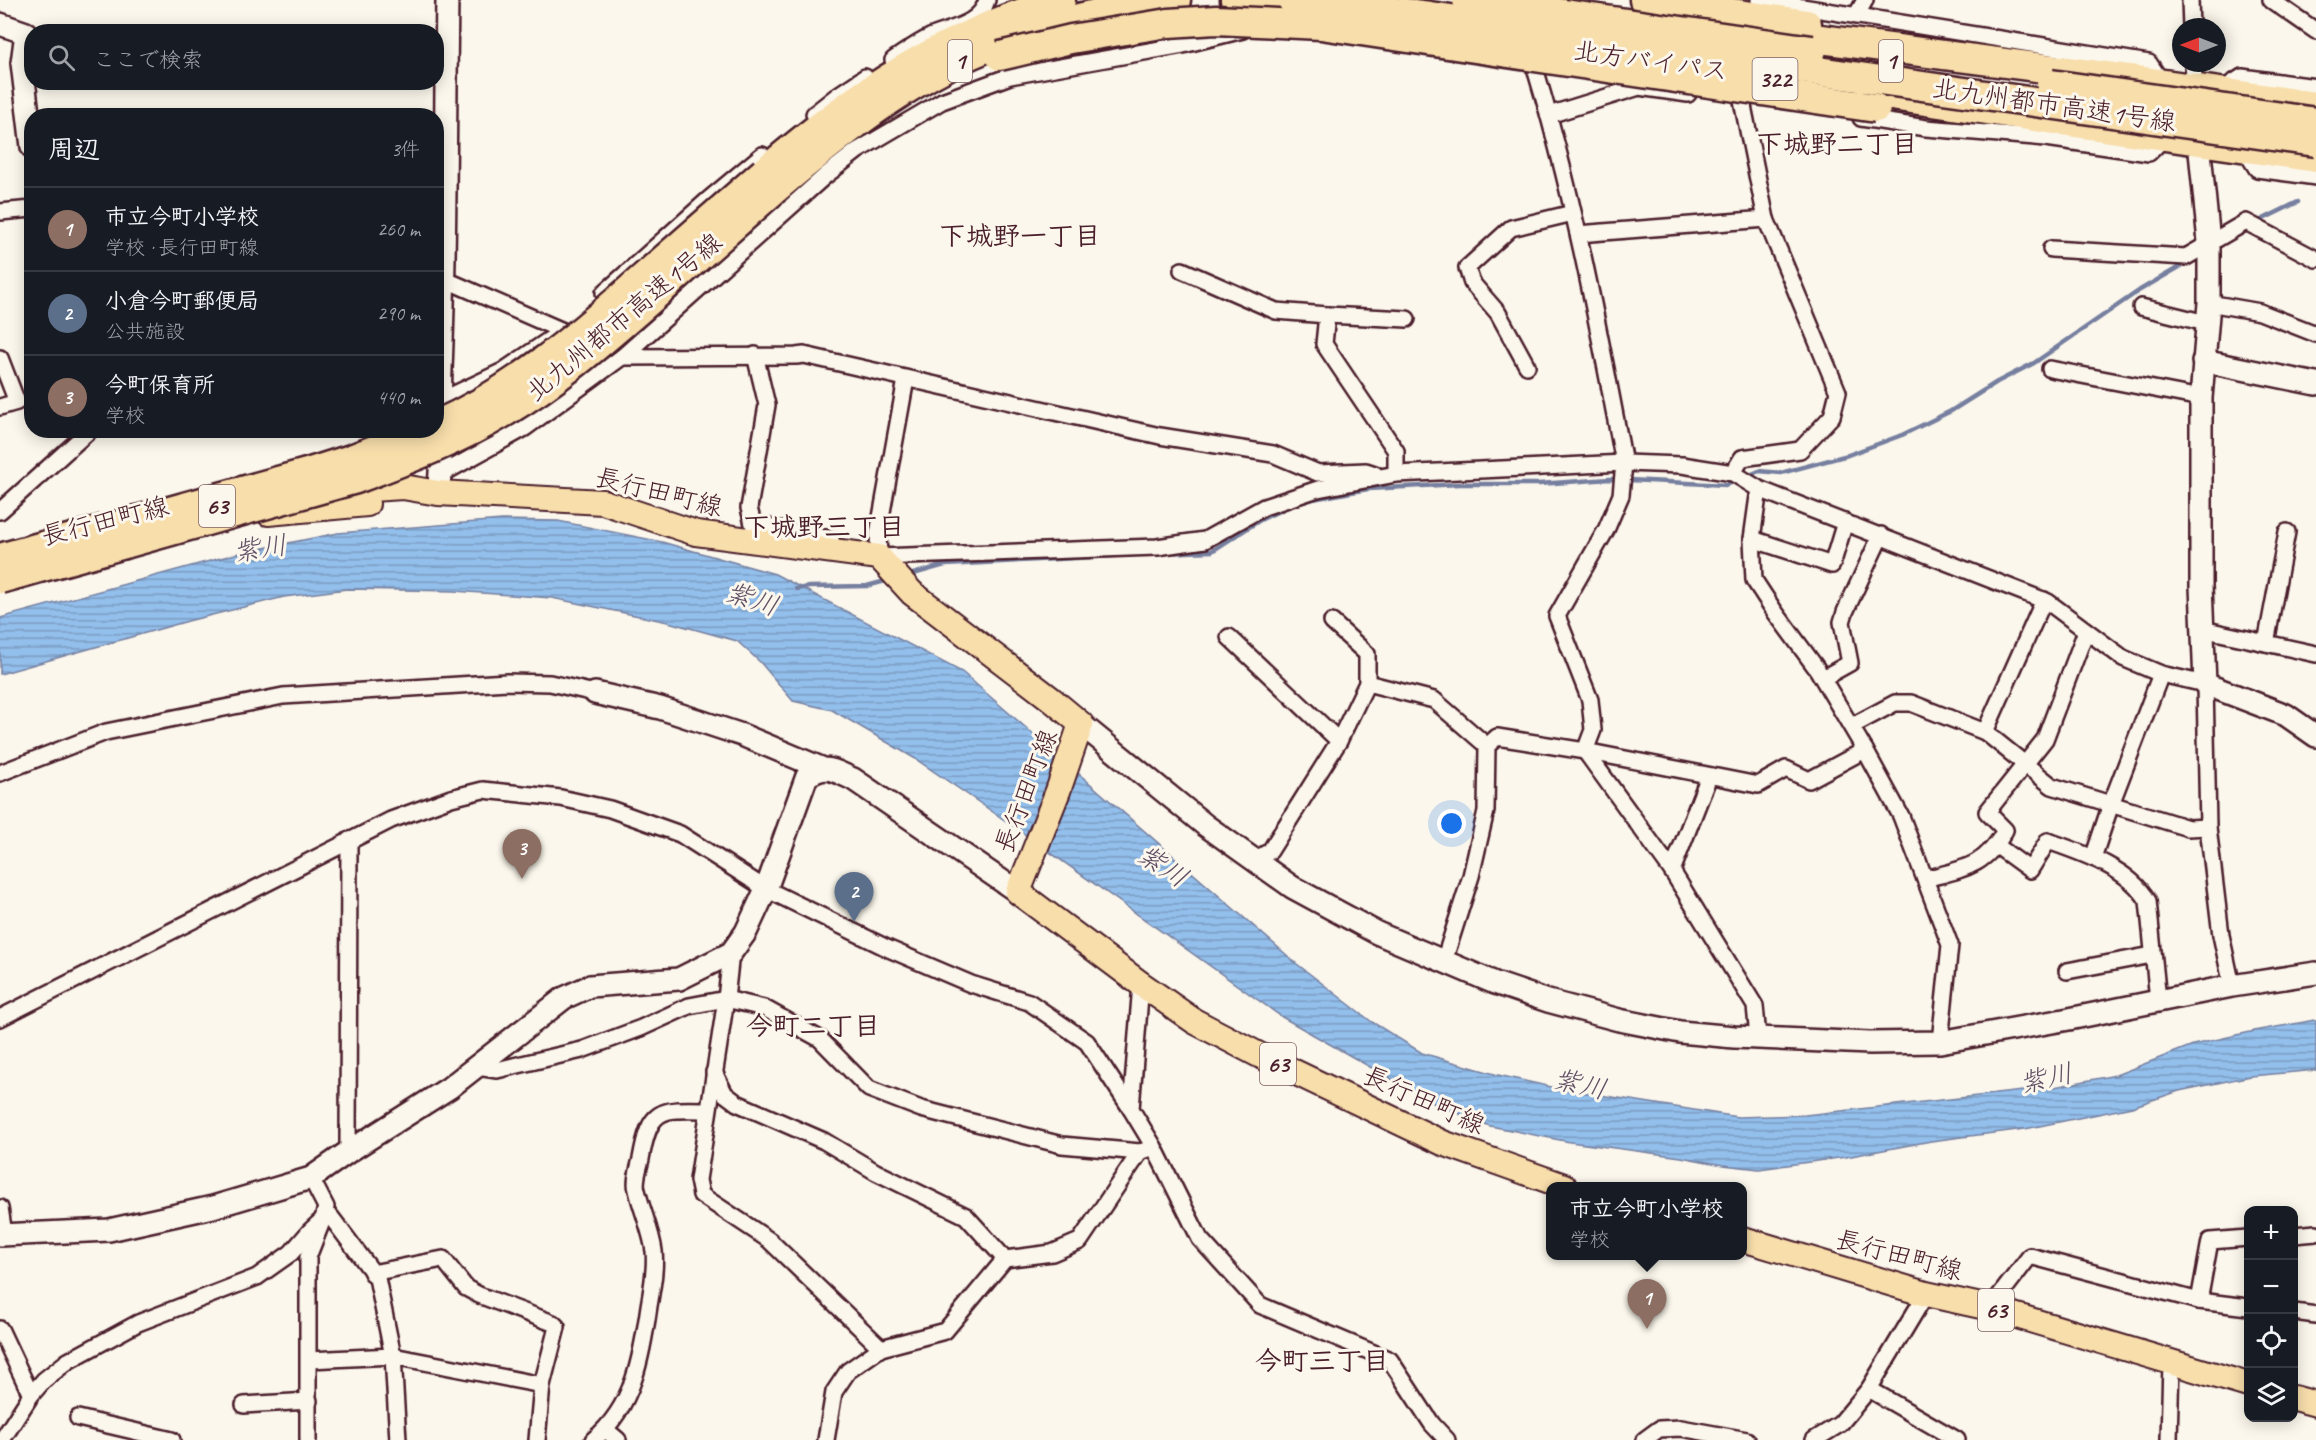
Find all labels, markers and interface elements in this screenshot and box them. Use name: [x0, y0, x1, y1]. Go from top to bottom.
north arrow: [2172, 18, 2226, 72]
search box: [24, 24, 444, 90]
street label: 北方バイパス: [1572, 34, 1730, 88]
road number: 1: [948, 40, 972, 82]
road number: 1: [1879, 40, 1903, 82]
icon: search: [45, 41, 78, 74]
text: ここで検索: [93, 46, 203, 74]
road number: 322: [1752, 58, 1798, 100]
street label: 北九州都市高速1号線: [1930, 72, 2178, 138]
district label: 下城野二丁目: [1756, 127, 1918, 161]
text: 周辺: [48, 133, 100, 166]
text: 3件: [391, 137, 420, 162]
text: 市立今町小学校: [105, 203, 259, 231]
text: 1: [63, 217, 72, 242]
text: 260 m: [377, 217, 420, 242]
district label: 下城野一丁目: [939, 219, 1101, 253]
street label: 北九州都市高速1号線: [519, 225, 729, 409]
text: 学校 · 長行田町線: [105, 235, 258, 260]
text: 小倉今町郵便局: [105, 287, 259, 315]
text: 2: [63, 301, 72, 326]
text: 290 m: [377, 301, 420, 326]
text: 公共施設: [105, 319, 185, 344]
text: 今町保育所: [105, 371, 215, 399]
text: 3: [63, 385, 72, 410]
text: 440 m: [377, 385, 420, 410]
text: 学校: [105, 403, 145, 428]
street label: 長行田町線: [592, 460, 726, 524]
road number: 63: [199, 485, 235, 527]
street label: 長行田町線: [38, 489, 172, 553]
district label: 下城野三丁目: [743, 510, 905, 544]
water label: 紫川: [231, 527, 289, 569]
water label: 紫川: [721, 574, 783, 624]
street label: 長行田町線: [987, 724, 1065, 858]
your location: [1437, 809, 1466, 838]
pin: 3: [502, 830, 542, 879]
water label: 紫川: [1131, 837, 1195, 895]
pin: 2: [834, 872, 874, 922]
district label: 今町二丁目: [746, 1009, 881, 1043]
road number: 63: [1260, 1043, 1296, 1085]
water label: 紫川: [2016, 1056, 2076, 1100]
street label: 長行田町線: [1358, 1058, 1490, 1142]
water label: 紫川: [1550, 1061, 1610, 1107]
popup: [1546, 1182, 1747, 1260]
text: 市立今町小学校: [1569, 1195, 1724, 1223]
map controls: [2244, 1206, 2298, 1422]
button: +: [2244, 1206, 2298, 1260]
street label: 長行田町線: [1832, 1222, 1966, 1288]
text: 学校: [1569, 1227, 1609, 1252]
button: −: [2244, 1260, 2298, 1314]
pin: 1: [1628, 1280, 1666, 1329]
road number: 63: [1978, 1289, 2014, 1331]
button: locate: [2244, 1314, 2298, 1368]
district label: 今町三丁目: [1255, 1344, 1390, 1378]
button: layers: [2244, 1368, 2298, 1422]

